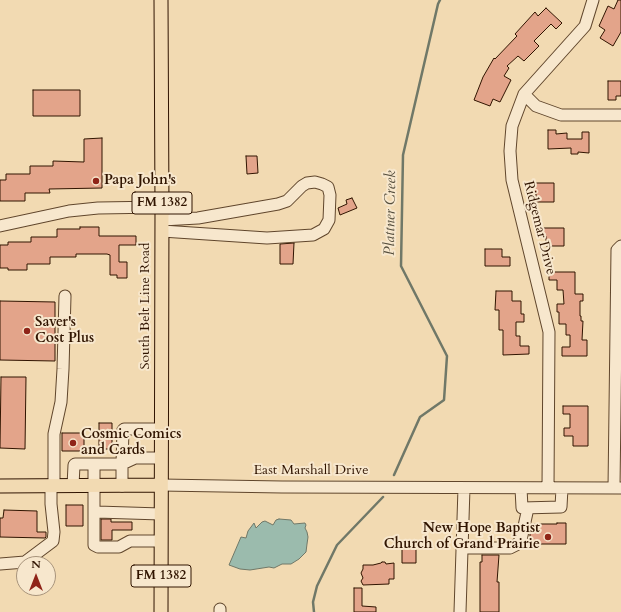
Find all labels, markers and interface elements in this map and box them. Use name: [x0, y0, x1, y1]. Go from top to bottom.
water label: Plattner Creek: [381, 170, 401, 256]
place label: Papa John's: [104, 173, 176, 189]
marker: Papa John's: [91, 176, 101, 186]
street label: Ridgemar Drive: [519, 179, 559, 277]
road number: FM 1382: [132, 192, 192, 214]
street label: South Belt Line Road: [138, 243, 154, 369]
place label: Saver's Cost Plus: [35, 315, 94, 348]
marker: Saver's Cost Plus: [22, 326, 32, 336]
place label: Cosmic Comics and Cards: [81, 427, 181, 460]
marker: Cosmic Comics and Cards: [68, 438, 78, 448]
street label: East Marshall Drive: [253, 463, 369, 479]
place label: New Hope Baptist Church of Grand Prairie: [384, 521, 540, 554]
marker: New Hope Baptist Church of Grand Prairie: [543, 532, 553, 542]
north arrow: [16, 556, 56, 596]
text: N: [31, 557, 41, 572]
road number: FM 1382: [131, 565, 191, 587]

